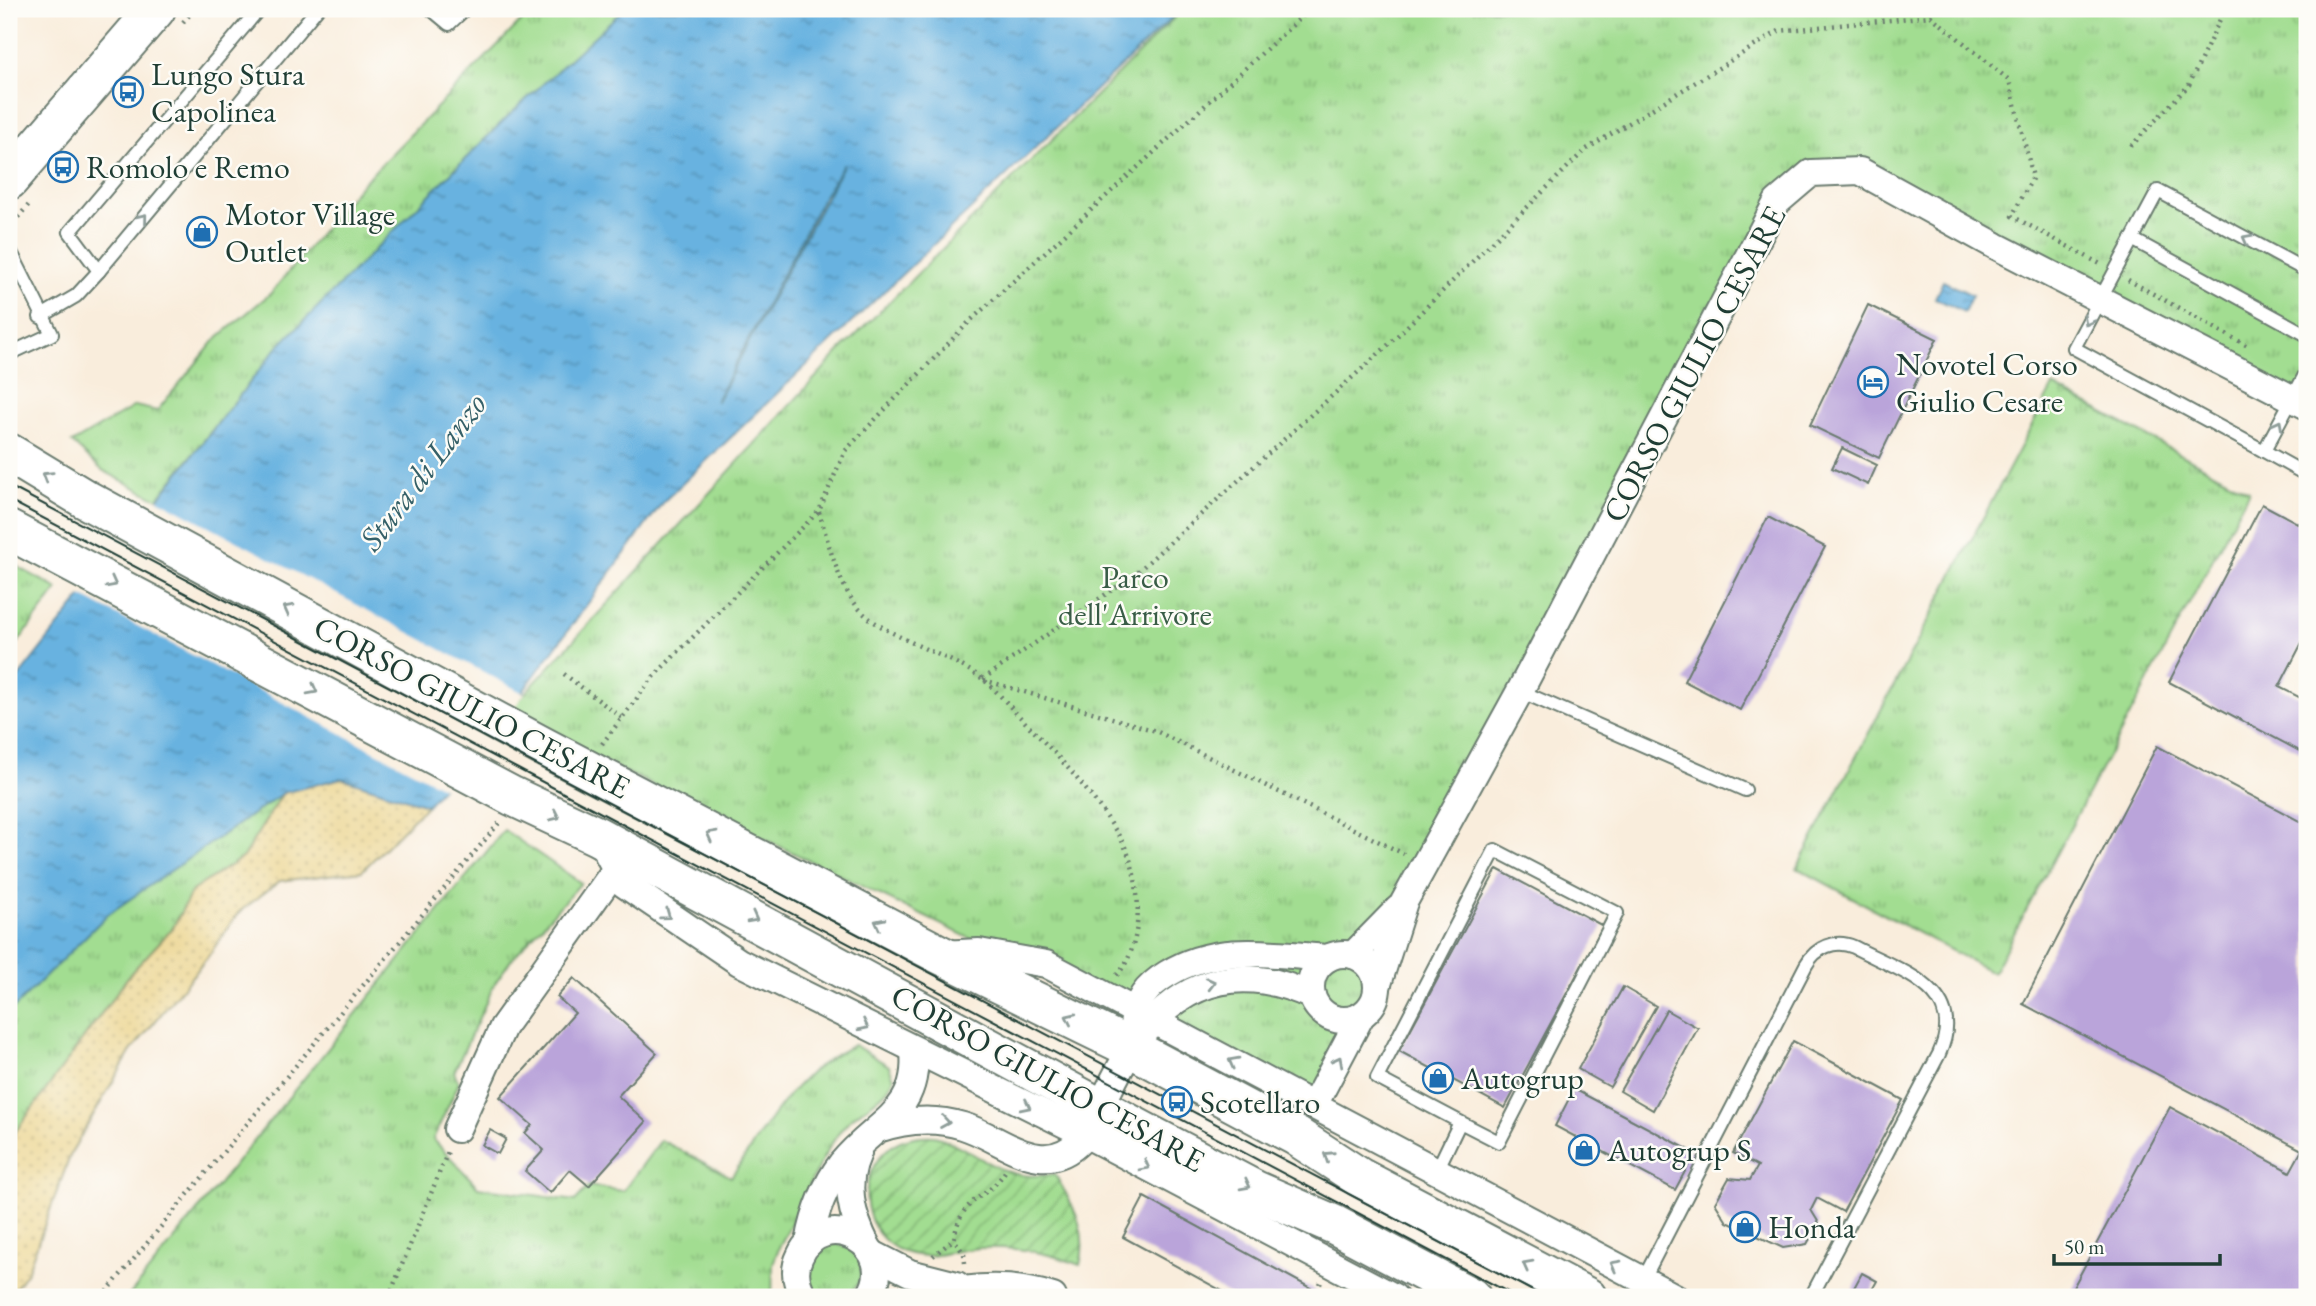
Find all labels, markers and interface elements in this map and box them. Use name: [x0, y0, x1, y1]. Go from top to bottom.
place label: Lungo Stura Capolinea: [151, 53, 305, 132]
bus stop icon: Lungo Stura Capolinea: [111, 75, 145, 109]
place label: Romolo e Remo: [86, 146, 290, 188]
bus stop icon: Romolo e Remo: [46, 150, 80, 184]
place label: Motor Village Outlet: [225, 193, 395, 272]
street label: CORSO GIULIO CESARE: [1593, 199, 1795, 529]
one-way arrow: [135, 214, 147, 227]
shop icon: Motor Village Outlet: [185, 215, 219, 249]
one-way arrow: [2242, 234, 2254, 247]
one-way arrow: [2083, 314, 2096, 326]
place label: Novotel Corso Giulio Cesare: [1896, 343, 2078, 422]
hotel icon: Novotel Corso Giulio Cesare: [1856, 365, 1890, 399]
water label: Stura di Lanzo: [348, 384, 496, 560]
one-way arrow: [2270, 420, 2283, 432]
one-way arrow: [41, 471, 54, 484]
park label: Parco dell'Arrivore: [1058, 556, 1212, 635]
one-way arrow: [105, 575, 118, 588]
one-way arrow: [283, 603, 296, 617]
street label: CORSO GIULIO CESARE: [307, 606, 637, 808]
one-way arrow: [306, 682, 318, 695]
one-way arrow: [548, 808, 560, 822]
one-way arrow: [706, 830, 719, 844]
one-way arrow: [658, 906, 671, 919]
one-way arrow: [746, 910, 758, 924]
one-way arrow: [873, 917, 886, 931]
street label: CORSO GIULIO CESARE: [884, 974, 1212, 1182]
one-way arrow: [1205, 977, 1217, 991]
one-way arrow: [1065, 1012, 1077, 1026]
one-way arrow: [857, 1017, 869, 1031]
one-way arrow: [1227, 1056, 1240, 1070]
one-way arrow: [1329, 1056, 1343, 1068]
place label: Autogrup: [1460, 1057, 1584, 1099]
shop icon: Autogrup: [1421, 1061, 1455, 1095]
place label: Scotellaro: [1200, 1081, 1320, 1123]
bus stop icon: Scotellaro: [1160, 1085, 1194, 1119]
one-way arrow: [1019, 1097, 1031, 1111]
one-way arrow: [939, 1115, 951, 1130]
place label: Autogrup S: [1606, 1129, 1751, 1171]
shop icon: Autogrup S: [1567, 1133, 1601, 1167]
one-way arrow: [1322, 1152, 1335, 1165]
one-way arrow: [1138, 1158, 1150, 1171]
one-way arrow: [1239, 1177, 1251, 1190]
place label: Honda: [1768, 1206, 1856, 1248]
shop icon: Honda: [1728, 1210, 1762, 1244]
scale bar: [2054, 1222, 2220, 1266]
text: 50 m: [2064, 1233, 2105, 1260]
one-way arrow: [1522, 1260, 1534, 1274]
one-way arrow: [1610, 1260, 1622, 1274]

